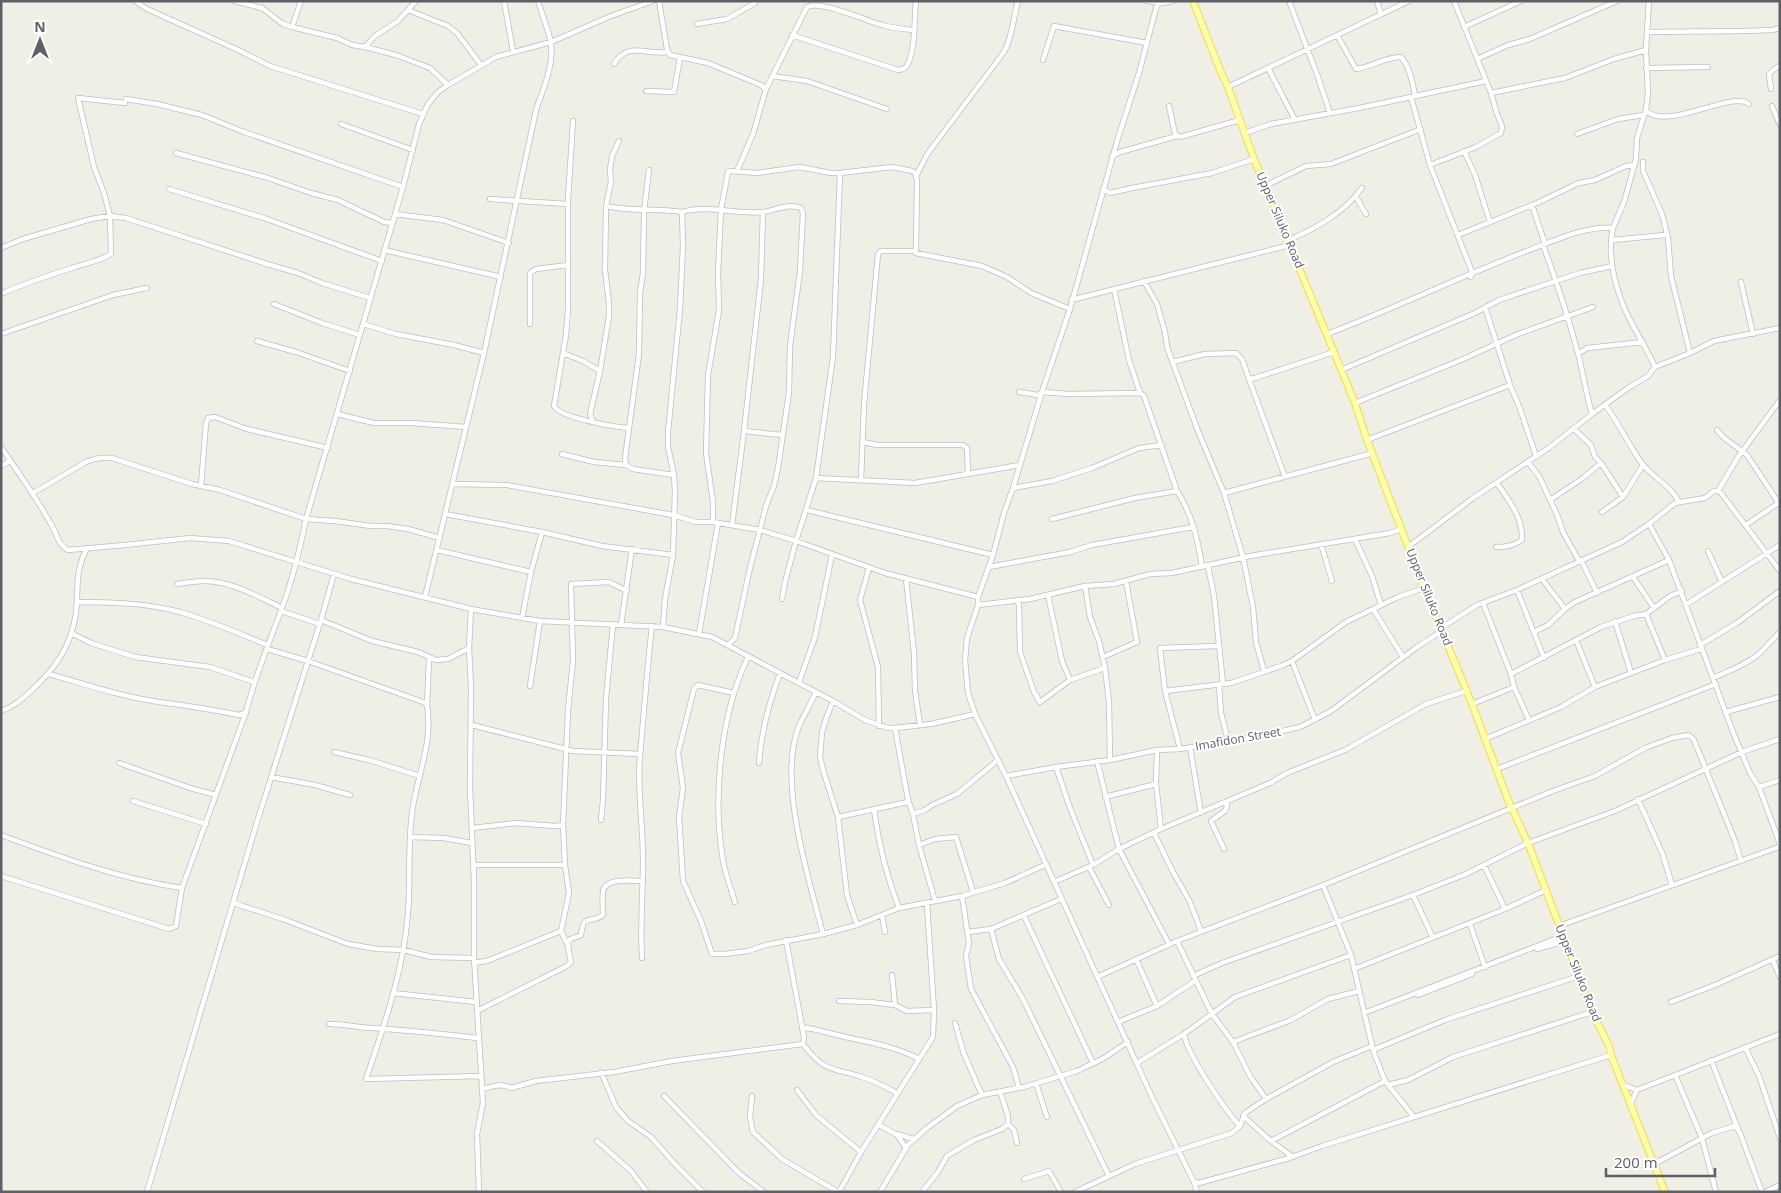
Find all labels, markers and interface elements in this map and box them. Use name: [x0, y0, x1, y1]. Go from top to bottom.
north arrow: [15, 15, 65, 65]
text: N: [34, 17, 46, 36]
street label: Upper Siluko Road: [1252, 169, 1308, 271]
street label: Upper Siluko Road: [1402, 546, 1457, 648]
street label: Imafidon Street: [1194, 723, 1282, 754]
street label: Upper Siluko Road: [1551, 922, 1606, 1024]
scale bar: [1606, 1146, 1715, 1178]
text: 200 m: [1614, 1152, 1658, 1172]

